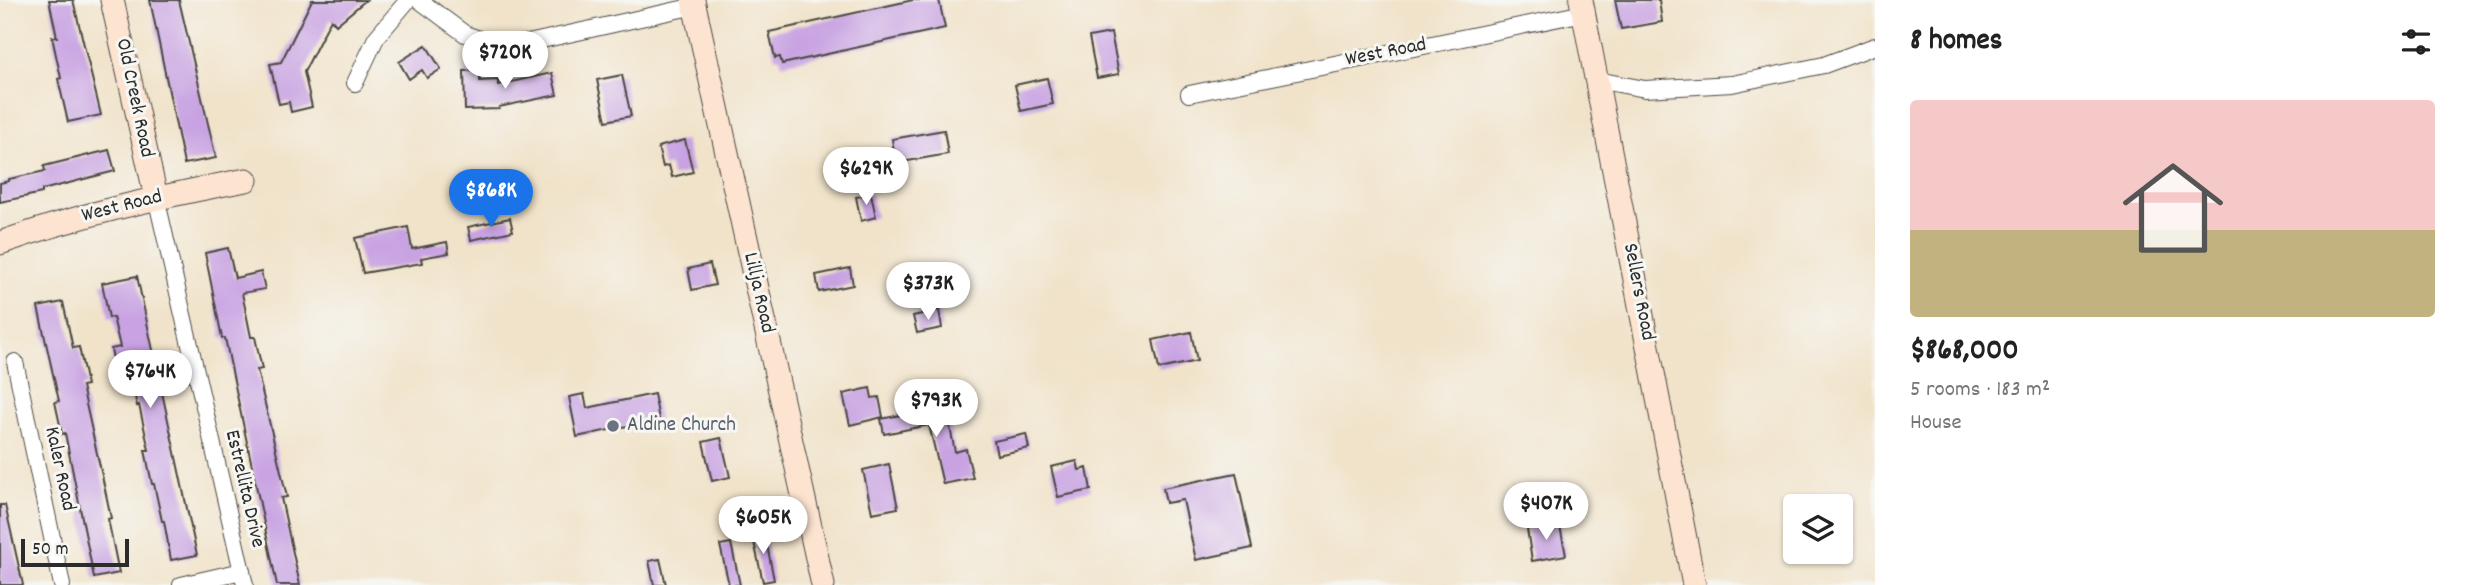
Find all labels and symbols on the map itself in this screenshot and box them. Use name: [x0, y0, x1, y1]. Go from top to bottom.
street label: West Road: [1343, 30, 1429, 76]
pin: $720K: [456, 32, 554, 91]
street label: Old Creek Road: [107, 36, 161, 160]
pin: $629K: [817, 148, 915, 207]
pin: $868K: [442, 170, 540, 229]
street label: West Road: [79, 183, 165, 231]
street label: Sellers Road: [1614, 241, 1662, 343]
street label: Lillja Road: [734, 250, 782, 336]
pin: $373K: [879, 262, 977, 322]
pin: $764K: [101, 350, 199, 410]
pin: $793K: [887, 380, 985, 439]
place label: Aldine Church: [627, 411, 736, 441]
marker: Aldine Church: [605, 418, 621, 434]
street label: Kaler Road: [35, 424, 83, 514]
street label: Estrellita Drive: [216, 427, 272, 551]
pin: $407K: [1497, 482, 1595, 542]
pin: $605K: [714, 496, 812, 556]
scale bar: [21, 536, 130, 568]

